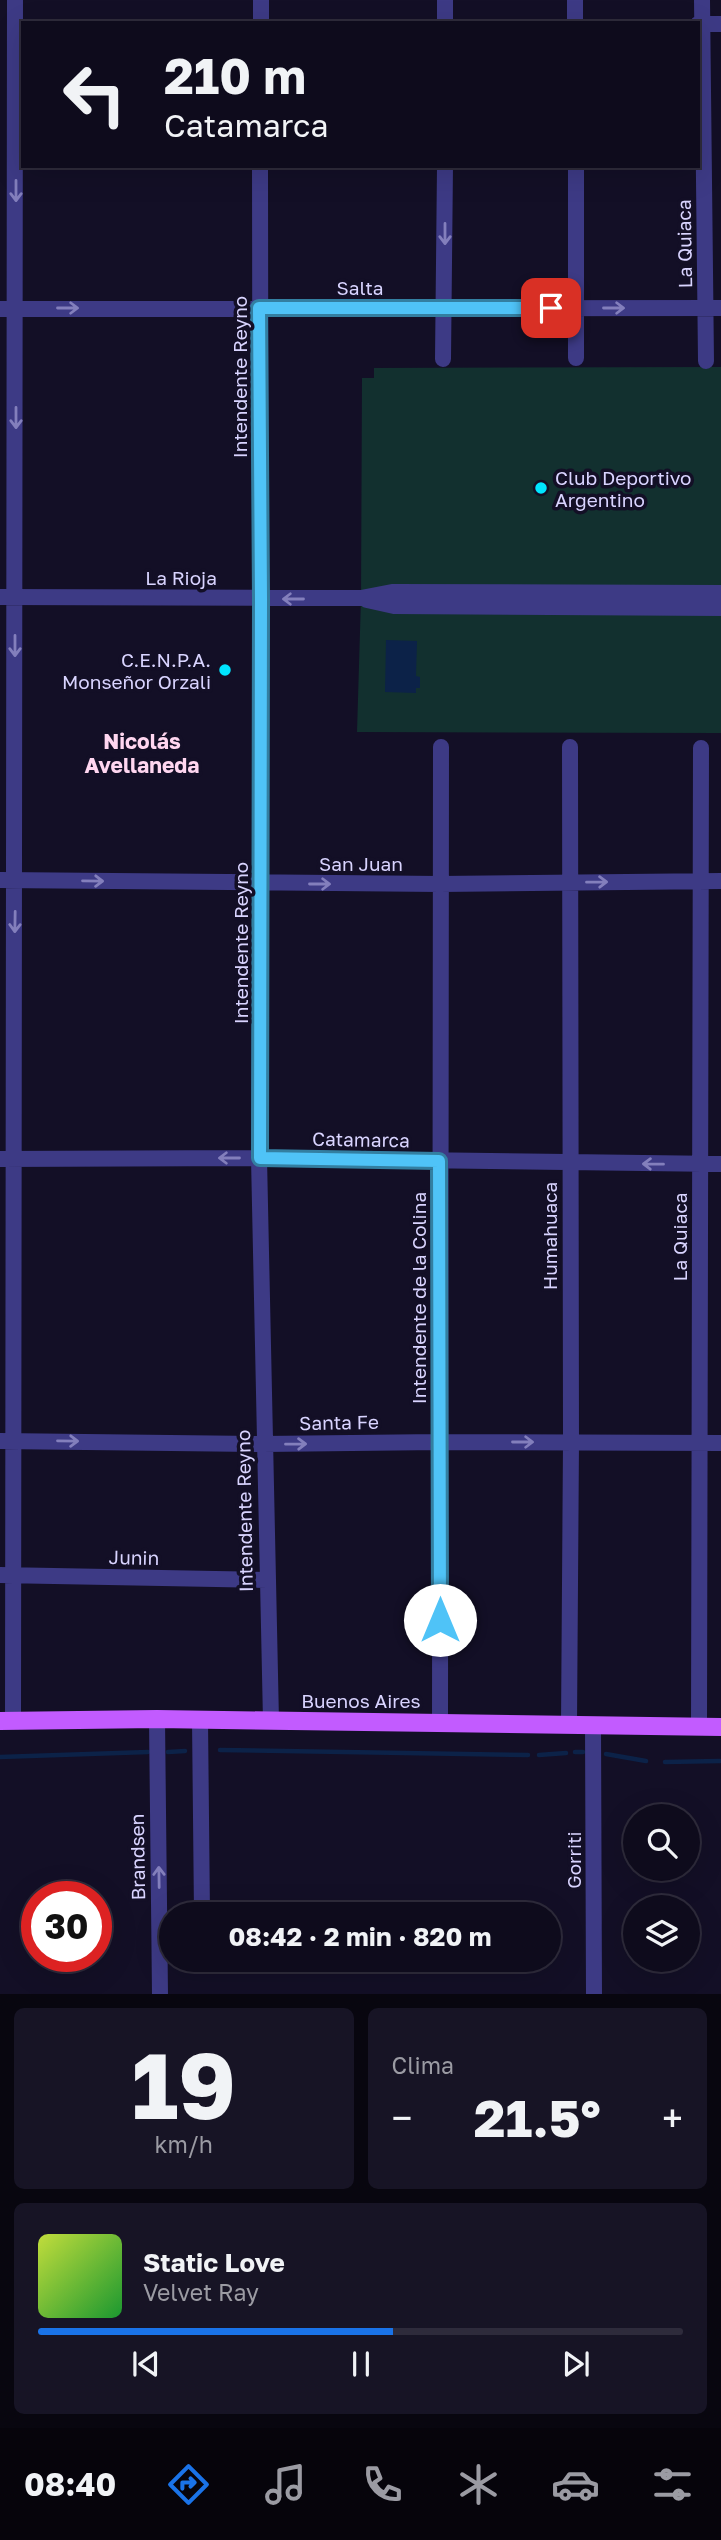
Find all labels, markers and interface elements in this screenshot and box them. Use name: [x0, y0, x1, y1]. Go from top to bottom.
text: 210 m: [164, 46, 306, 105]
icon: left: [49, 49, 140, 140]
text: Catamarca: [164, 106, 328, 144]
one-way arrow: [9, 179, 23, 202]
street label: La Quiaca: [672, 199, 696, 289]
one-way arrow: [438, 223, 452, 246]
street label: Salta: [337, 276, 383, 299]
pin: [521, 278, 581, 338]
icon: arrive: [532, 289, 570, 327]
street label: Intendente Reyno: [228, 296, 251, 458]
one-way arrow: [56, 301, 79, 315]
one-way arrow: [602, 301, 625, 315]
one-way arrow: [9, 406, 23, 429]
place label: Club Deportivo Argentino: [555, 466, 691, 511]
marker: Club Deportivo Argentino: [533, 480, 549, 496]
street label: La Rioja: [145, 566, 217, 589]
one-way arrow: [282, 592, 305, 606]
one-way arrow: [8, 634, 22, 657]
place label: C.E.N.P.A. Monseñor Orzali: [62, 648, 211, 693]
marker: C.E.N.P.A. Monseñor Orzali: [217, 662, 233, 678]
district label: Nicolás Avellaneda: [85, 728, 199, 778]
street label: San Juan: [319, 852, 403, 875]
street label: Intendente Reyno: [229, 862, 252, 1024]
one-way arrow: [81, 875, 104, 888]
one-way arrow: [585, 875, 608, 889]
one-way arrow: [308, 877, 331, 891]
one-way arrow: [8, 910, 21, 933]
street label: Catamarca: [312, 1127, 410, 1151]
one-way arrow: [218, 1151, 241, 1165]
one-way arrow: [642, 1157, 665, 1171]
street label: Humahuaca: [538, 1182, 561, 1290]
street label: Intendente de la Colina: [407, 1192, 430, 1404]
street label: La Quiaca: [668, 1193, 691, 1281]
street label: Santa Fe: [299, 1410, 379, 1434]
street label: Intendente Reyno: [231, 1430, 257, 1592]
one-way arrow: [56, 1434, 79, 1448]
one-way arrow: [511, 1435, 534, 1449]
one-way arrow: [284, 1437, 307, 1450]
street label: Junin: [109, 1545, 159, 1569]
position arrow: [403, 1583, 477, 1657]
street label: Buenos Aires: [301, 1689, 421, 1712]
map controls: [623, 1804, 700, 1972]
button: search: [623, 1804, 700, 1881]
street label: Brandsen: [125, 1813, 149, 1901]
street label: Gorriti: [562, 1831, 585, 1889]
one-way arrow: [152, 1866, 165, 1889]
speed limit sign: 30: [21, 1881, 112, 1972]
button: layers: [623, 1895, 700, 1972]
text: 08:42 · 2 min · 820 m: [228, 1921, 492, 1952]
text: 19: [131, 2030, 236, 2139]
text: Clima: [392, 2051, 454, 2079]
text: 21.5°: [474, 2086, 601, 2148]
text: −: [392, 2095, 412, 2140]
text: +: [662, 2095, 683, 2140]
text: km/h: [154, 2130, 213, 2158]
text: Static Love: [143, 2247, 285, 2278]
text: Velvet Ray: [143, 2278, 259, 2306]
icon: previous: [127, 2345, 165, 2383]
icon: pause: [342, 2345, 380, 2383]
icon: next: [557, 2345, 595, 2383]
icon: directions: [164, 2460, 213, 2509]
icon: music: [261, 2460, 310, 2509]
icon: phone: [358, 2460, 407, 2509]
icon: climate: [454, 2460, 503, 2509]
icon: car: [551, 2460, 600, 2509]
icon: filters: [648, 2460, 697, 2509]
text: 08:40: [24, 2465, 116, 2503]

